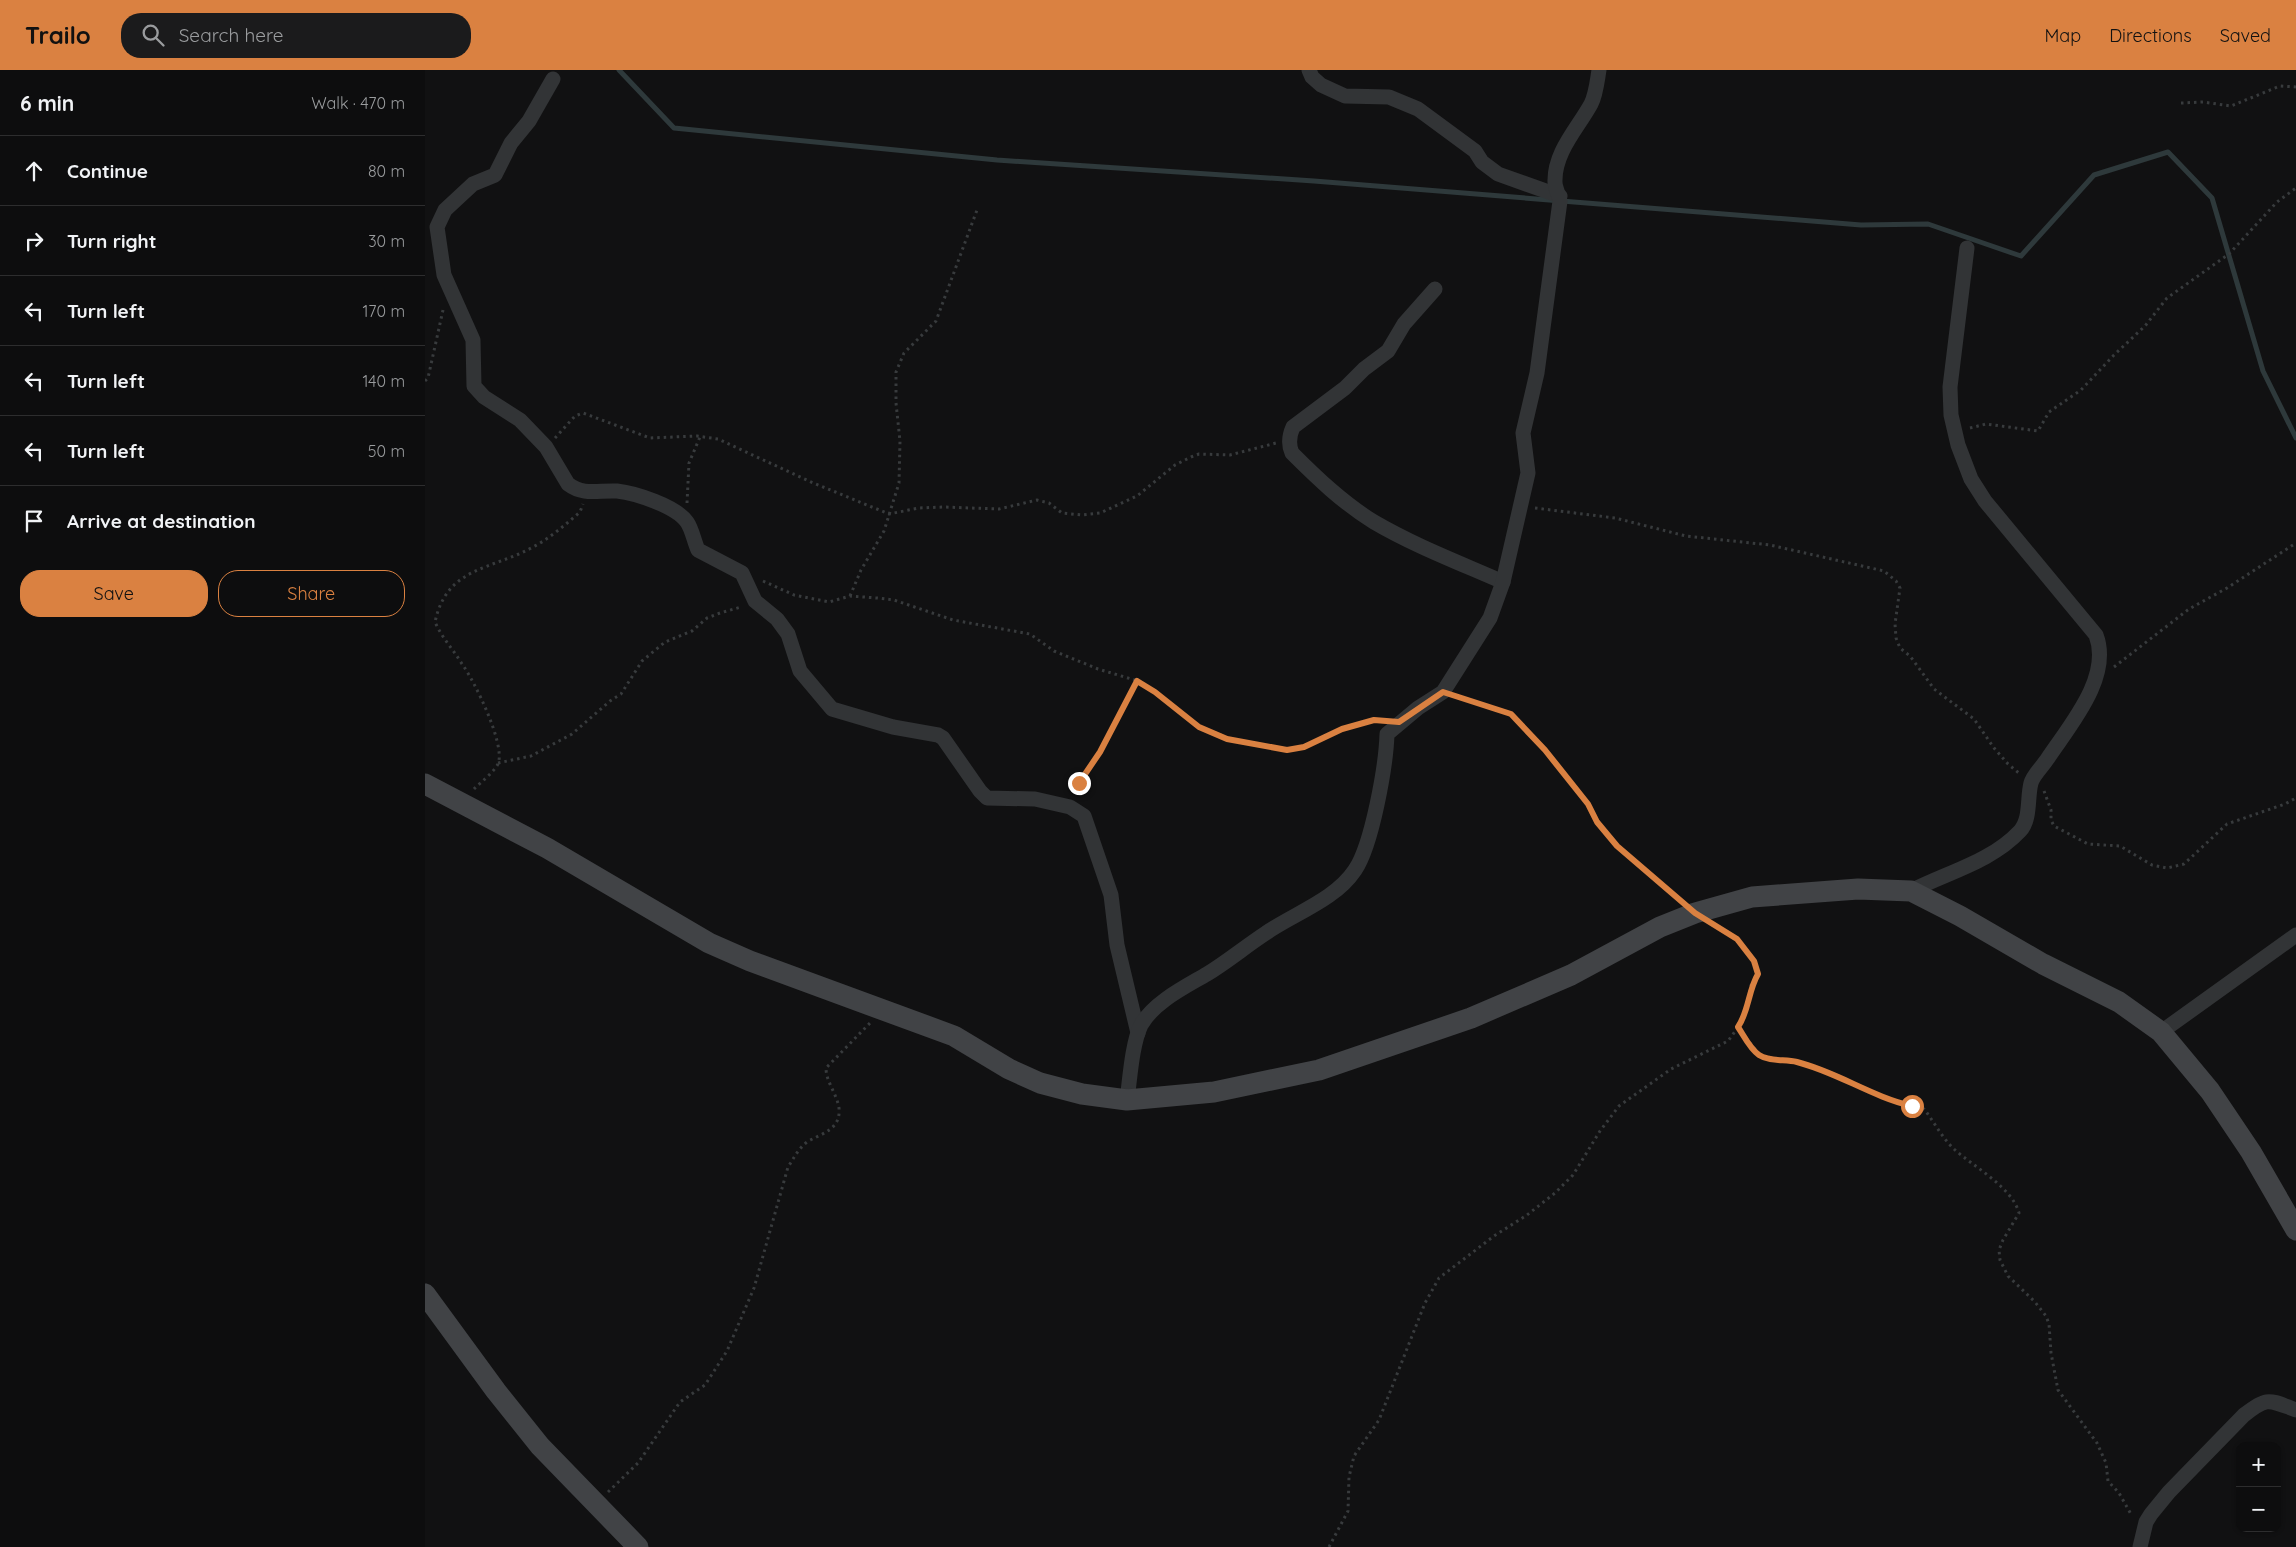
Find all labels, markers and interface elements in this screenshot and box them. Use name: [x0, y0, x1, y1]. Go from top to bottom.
search box: [121, 13, 471, 58]
text: Trailo: [25, 20, 91, 50]
icon: search: [139, 21, 167, 49]
text: Search here: [179, 23, 284, 47]
text: Map: [2044, 24, 2081, 47]
text: Directions: [2109, 24, 2192, 47]
text: Saved: [2220, 24, 2271, 47]
text: 6 min: [20, 90, 74, 116]
text: Walk · 470 m: [311, 93, 405, 113]
icon: ahead: [20, 157, 48, 185]
text: Continue: [67, 159, 148, 183]
text: 80 m: [368, 161, 405, 181]
icon: right: [20, 227, 48, 255]
text: Turn right: [67, 229, 156, 253]
text: 30 m: [368, 231, 405, 251]
icon: left: [20, 297, 48, 325]
text: Turn left: [67, 299, 145, 323]
text: 170 m: [362, 301, 405, 321]
icon: left: [20, 367, 48, 395]
text: Turn left: [67, 369, 145, 393]
text: 140 m: [362, 371, 405, 391]
icon: left: [20, 437, 48, 465]
text: Turn left: [67, 439, 145, 463]
text: 50 m: [368, 441, 405, 461]
icon: arrive: [20, 507, 48, 535]
text: Arrive at destination: [67, 509, 256, 533]
button: Save: [20, 570, 208, 617]
button: Share: [218, 570, 405, 617]
route end: [1068, 772, 1091, 795]
route start: [1901, 1095, 1924, 1118]
map controls: [2236, 1442, 2281, 1532]
button: +: [2236, 1442, 2281, 1487]
button: −: [2236, 1487, 2281, 1532]

